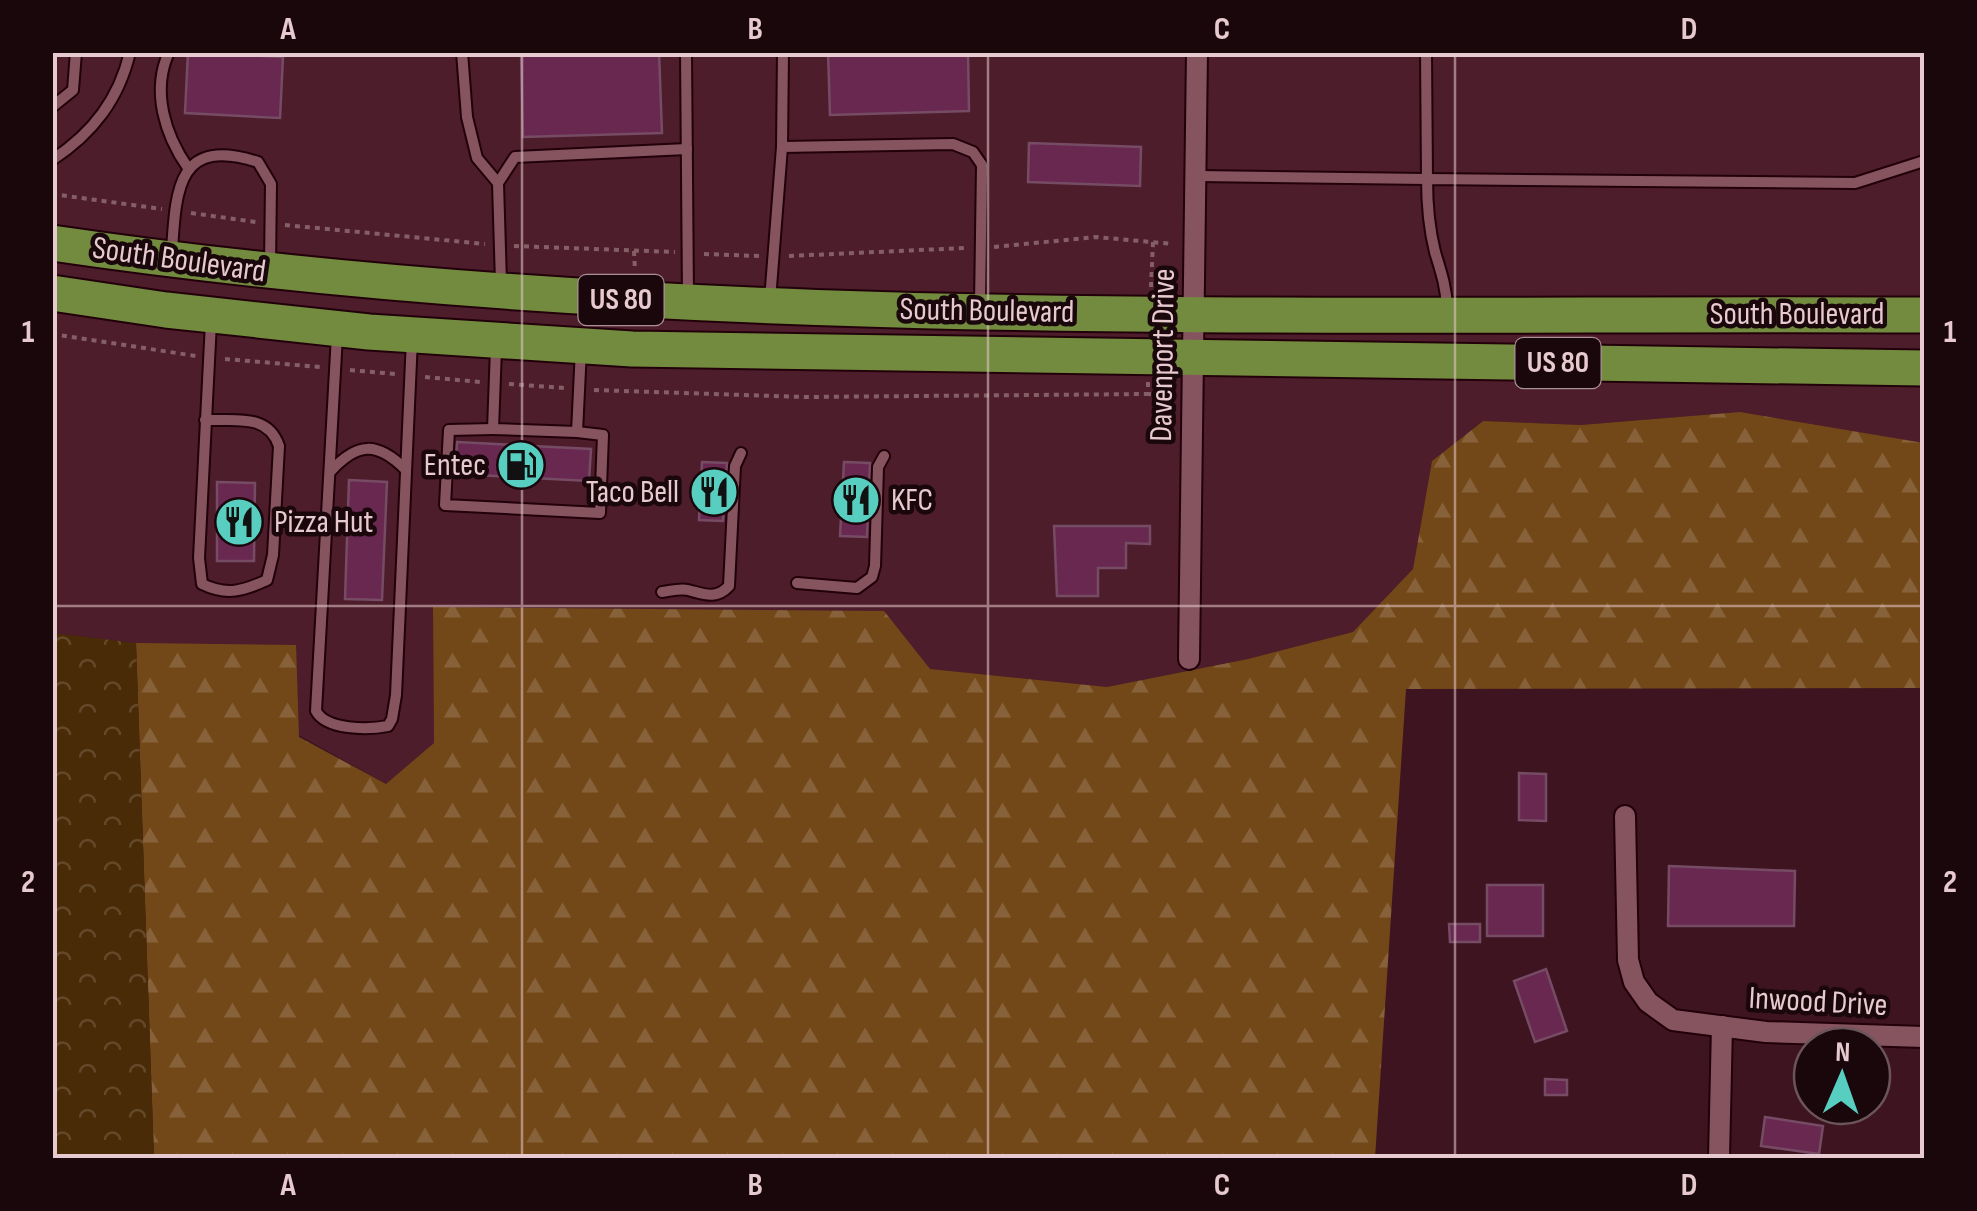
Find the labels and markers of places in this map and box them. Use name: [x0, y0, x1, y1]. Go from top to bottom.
fuel station icon: Entec: [495, 439, 547, 491]
place label: Entec: [424, 446, 486, 485]
restaurant icon: Taco Bell: [688, 466, 740, 518]
place label: Taco Bell: [586, 473, 679, 512]
restaurant icon: KFC: [830, 474, 882, 526]
place label: KFC: [891, 481, 933, 520]
restaurant icon: Pizza Hut: [213, 496, 265, 548]
place label: Pizza Hut: [274, 503, 373, 542]

